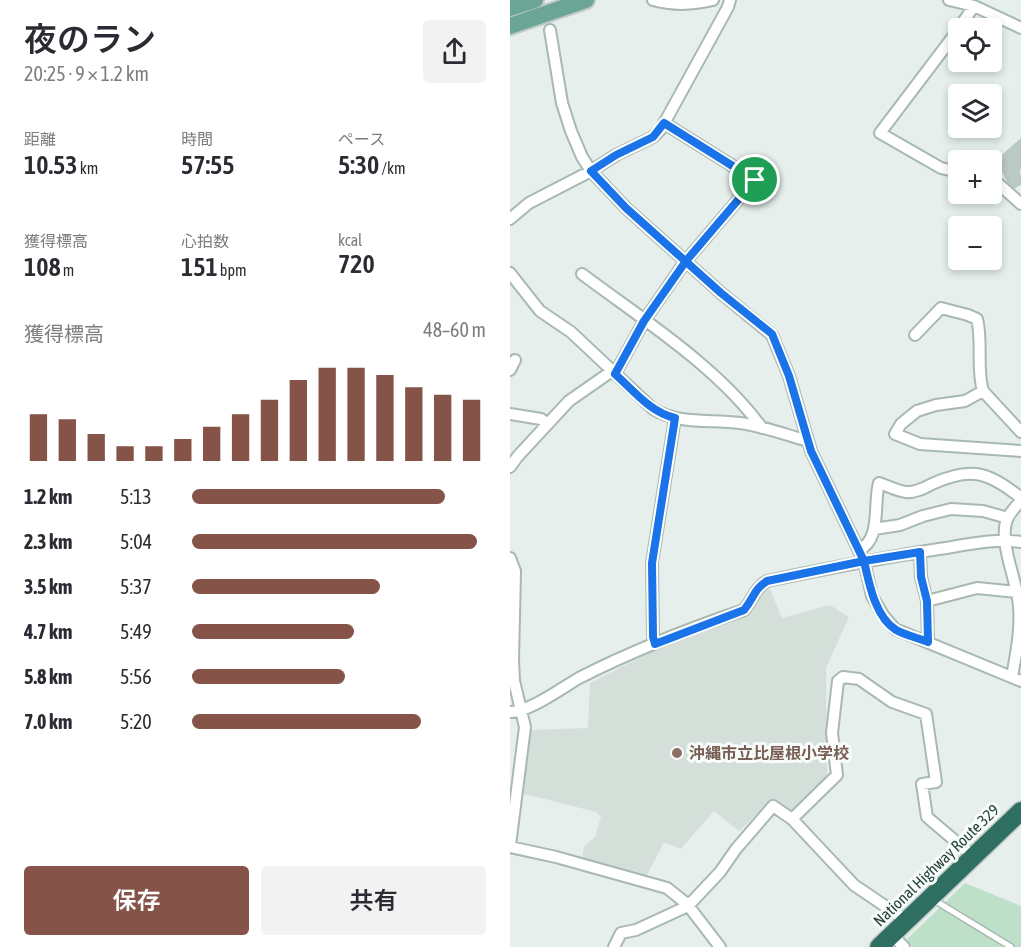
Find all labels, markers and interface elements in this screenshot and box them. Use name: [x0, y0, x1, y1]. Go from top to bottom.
map controls: [948, 18, 1002, 270]
button: locate: [948, 18, 1002, 72]
text: 夜のラン: [24, 20, 156, 58]
button: share: [423, 20, 486, 83]
text: 20:25 · 9 × 1.2 km: [24, 62, 149, 85]
button: layers: [948, 84, 1002, 138]
text: 距離: [24, 130, 56, 148]
text: 時間: [181, 130, 213, 148]
text: ペース: [338, 130, 385, 148]
text: 10.53: [24, 150, 78, 180]
text: 57:55: [181, 150, 235, 180]
text: 5:30: [338, 150, 379, 180]
button: +: [948, 150, 1002, 204]
pin: [729, 154, 780, 205]
text: km: [78, 159, 98, 177]
text: /km: [379, 159, 405, 177]
icon: arrive: [738, 163, 771, 196]
button: −: [948, 216, 1002, 270]
text: kcal: [338, 231, 362, 249]
text: 獲得標高: [24, 232, 88, 250]
text: 心拍数: [181, 232, 229, 250]
text: 720: [338, 249, 375, 279]
text: 108: [24, 252, 61, 282]
text: 151: [181, 252, 218, 282]
text: m: [61, 261, 74, 279]
text: bpm: [218, 261, 247, 279]
text: 48–60 m: [423, 318, 486, 341]
text: 獲得標高: [24, 322, 104, 345]
text: 1.2 km: [24, 485, 72, 508]
text: 5:13: [120, 485, 152, 508]
text: 2.3 km: [24, 530, 72, 553]
text: 5:04: [120, 530, 152, 553]
text: 3.5 km: [24, 575, 72, 598]
text: 5:37: [120, 575, 152, 598]
text: 4.7 km: [24, 620, 72, 643]
text: 5:49: [120, 620, 152, 643]
text: 5.8 km: [24, 665, 72, 688]
text: 5:56: [120, 665, 152, 688]
text: 7.0 km: [24, 710, 72, 733]
text: 5:20: [120, 710, 152, 733]
place label: 沖縄市立比屋根小学校: [689, 744, 849, 762]
marker: 沖縄市立比屋根小学校: [670, 746, 684, 760]
street label: National Highway Route 329: [870, 800, 1003, 930]
button: 保存: [24, 866, 249, 935]
button: 共有: [261, 866, 486, 935]

